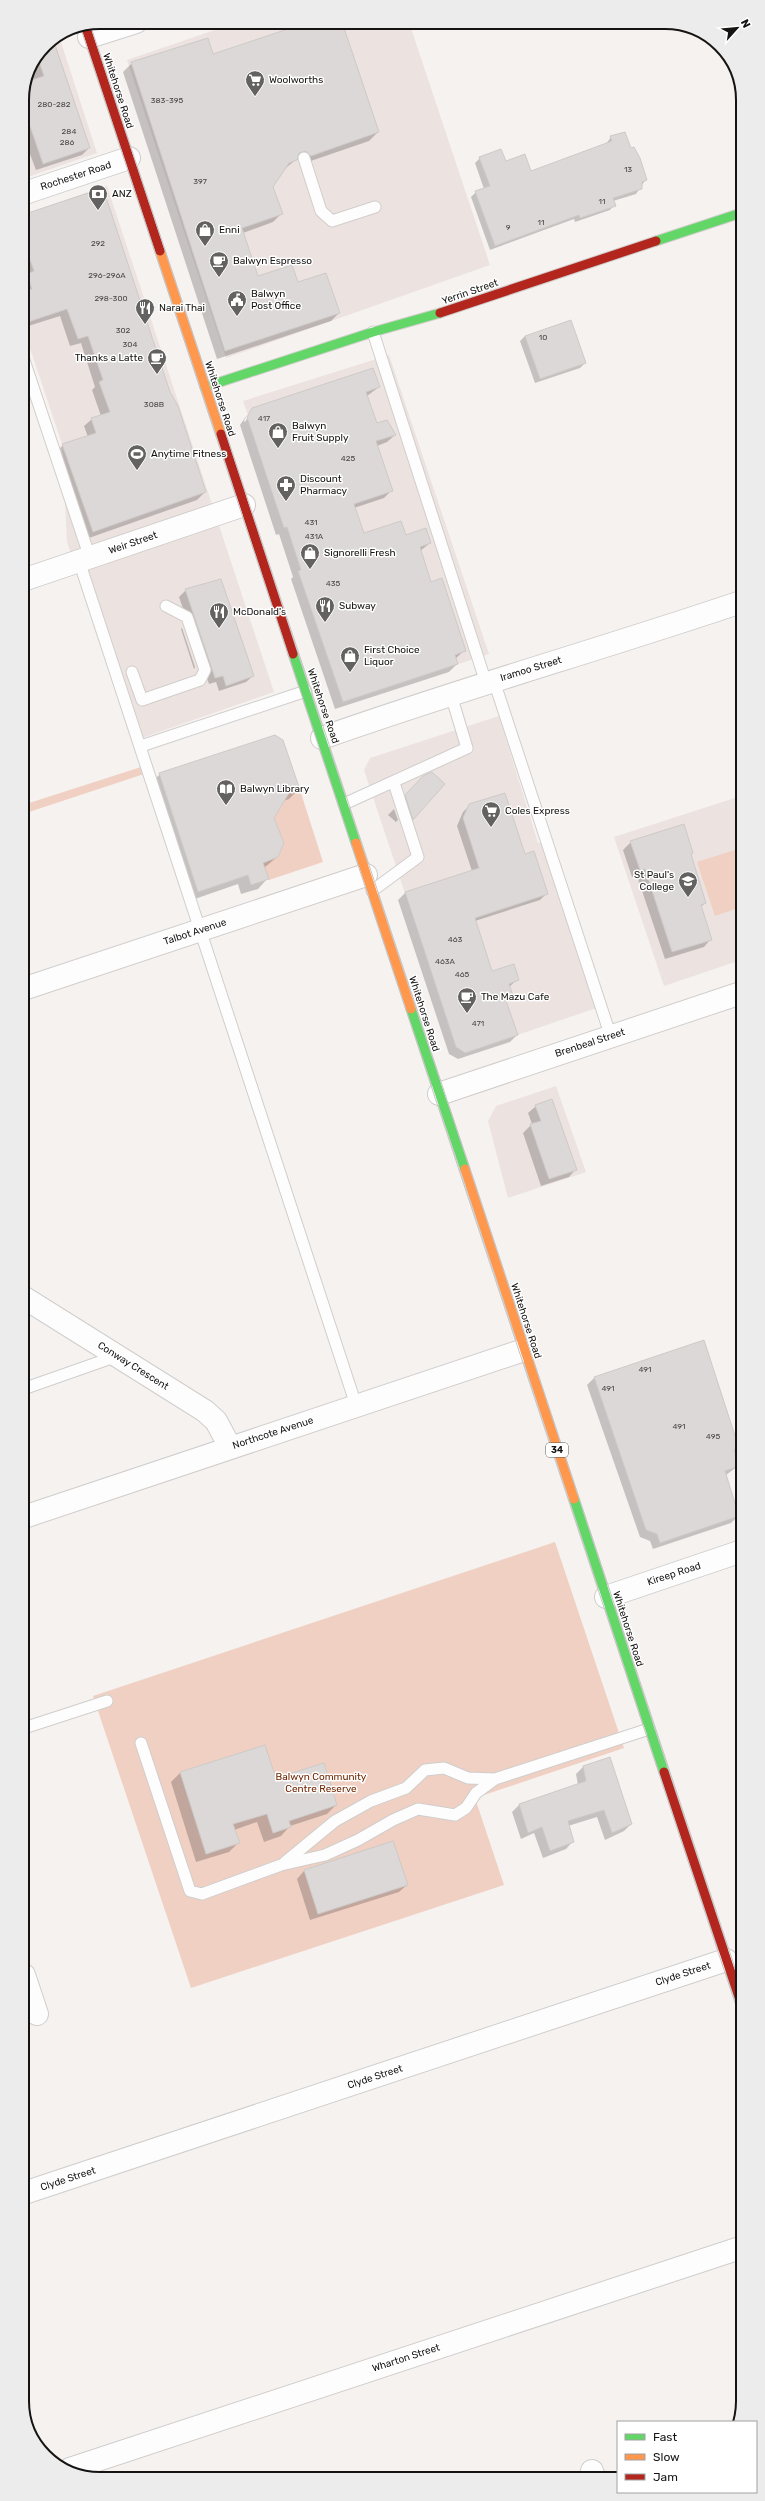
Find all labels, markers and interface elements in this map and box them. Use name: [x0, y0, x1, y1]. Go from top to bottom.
north arrow: [717, 8, 757, 48]
text: N: [738, 17, 753, 30]
street label: Whitehorse Road: [100, 52, 136, 130]
supermarket icon: Woolworths: [244, 69, 266, 97]
place label: Woolworths: [269, 74, 323, 86]
house number: 383-395: [151, 96, 184, 105]
house number: 280-282: [38, 100, 71, 109]
house number: 284: [62, 127, 76, 136]
house number: 286: [60, 138, 74, 147]
street label: Rochester Road: [39, 159, 113, 193]
house number: 13: [624, 165, 632, 174]
house number: 397: [193, 177, 207, 186]
bank icon: ANZ: [87, 183, 109, 211]
place label: ANZ: [112, 188, 132, 200]
house number: 11: [599, 197, 605, 206]
house number: 11: [538, 218, 544, 227]
shop icon: Enni: [194, 219, 216, 247]
house number: 9: [506, 223, 511, 232]
place label: Enni: [219, 224, 240, 236]
house number: 292: [91, 239, 105, 248]
cafe icon: Balwyn Espresso: [208, 250, 230, 278]
place label: Balwyn Espresso: [233, 255, 312, 267]
house number: 296-296A: [88, 271, 126, 280]
street label: Yerrin Street: [440, 277, 500, 307]
place label: Balwyn Post Office: [251, 288, 301, 312]
public building icon: Balwyn Post Office: [226, 289, 248, 317]
house number: 298-300: [94, 294, 128, 303]
restaurant icon: Narai Thai: [134, 297, 156, 325]
place label: Narai Thai: [159, 302, 205, 314]
house number: 302: [116, 326, 131, 335]
house number: 10: [539, 333, 547, 342]
house number: 304: [123, 340, 137, 349]
cafe icon: Thanks a Latte: [146, 347, 168, 375]
place label: Thanks a Latte: [75, 352, 143, 364]
street label: Whitehorse Road: [202, 360, 238, 438]
house number: 308B: [144, 400, 164, 409]
house number: 417: [258, 414, 270, 423]
place label: Balwyn Fruit Supply: [292, 420, 349, 444]
shop icon: Balwyn Fruit Supply: [267, 421, 289, 449]
sports icon: Anytime Fitness: [126, 443, 148, 471]
place label: Anytime Fitness: [151, 448, 226, 460]
house number: 425: [341, 454, 355, 463]
place label: Discount Pharmacy: [300, 473, 348, 497]
pharmacy icon: Discount Pharmacy: [275, 474, 297, 502]
house number: 431: [304, 518, 318, 527]
street label: Weir Street: [107, 529, 159, 557]
house number: 431A: [305, 532, 324, 541]
shop icon: Signorelli Fresh: [299, 542, 321, 570]
place label: Signorelli Fresh: [324, 547, 396, 559]
house number: 435: [326, 579, 341, 588]
restaurant icon: Subway: [314, 595, 336, 623]
place label: Subway: [339, 600, 376, 612]
restaurant icon: McDonald's: [208, 601, 230, 629]
place label: McDonald's: [233, 606, 286, 618]
place label: First Choice Liquor: [364, 644, 420, 668]
shop icon: First Choice Liquor: [339, 645, 361, 673]
street label: Iramoo Street: [499, 654, 563, 684]
street label: Whitehorse Road: [305, 667, 341, 745]
library icon: Balwyn Library: [215, 778, 237, 806]
place label: Balwyn Library: [240, 783, 310, 795]
supermarket icon: Coles Express: [480, 800, 502, 828]
place label: Coles Express: [505, 805, 570, 817]
place label: St Paul's College: [634, 869, 674, 893]
school or university icon: St Paul's College: [677, 870, 699, 898]
street label: Talbot Avenue: [162, 916, 228, 948]
house number: 463: [448, 935, 462, 944]
house number: 463A: [435, 957, 456, 966]
house number: 465: [455, 970, 470, 979]
street label: Whitehorse Road: [406, 975, 442, 1053]
cafe icon: The Mazu Cafe: [456, 986, 478, 1014]
place label: The Mazu Cafe: [481, 991, 550, 1003]
house number: 471: [472, 1019, 484, 1028]
street label: Brenbeal Street: [553, 1026, 627, 1060]
street label: Whitehorse Road: [508, 1282, 544, 1360]
street label: Conway Crescent: [95, 1339, 171, 1393]
house number: 491: [638, 1365, 652, 1374]
house number: 491: [601, 1384, 615, 1393]
street label: Northcote Avenue: [231, 1414, 315, 1452]
house number: 491: [672, 1422, 686, 1431]
house number: 495: [706, 1432, 720, 1441]
road number: 34: [546, 1443, 568, 1457]
street label: Kireep Road: [646, 1560, 702, 1588]
street label: Whitehorse Road: [610, 1590, 646, 1668]
park label: Balwyn Community Centre Reserve: [276, 1771, 367, 1795]
street label: Clyde Street: [654, 1959, 712, 1989]
street label: Clyde Street: [346, 2062, 404, 2092]
street label: Clyde Street: [39, 2164, 97, 2194]
street label: Wharton Street: [371, 2341, 441, 2375]
legend: [617, 2421, 757, 2493]
text: Fast: [653, 2430, 677, 2444]
text: Slow: [653, 2450, 680, 2464]
text: Jam: [653, 2470, 678, 2484]

